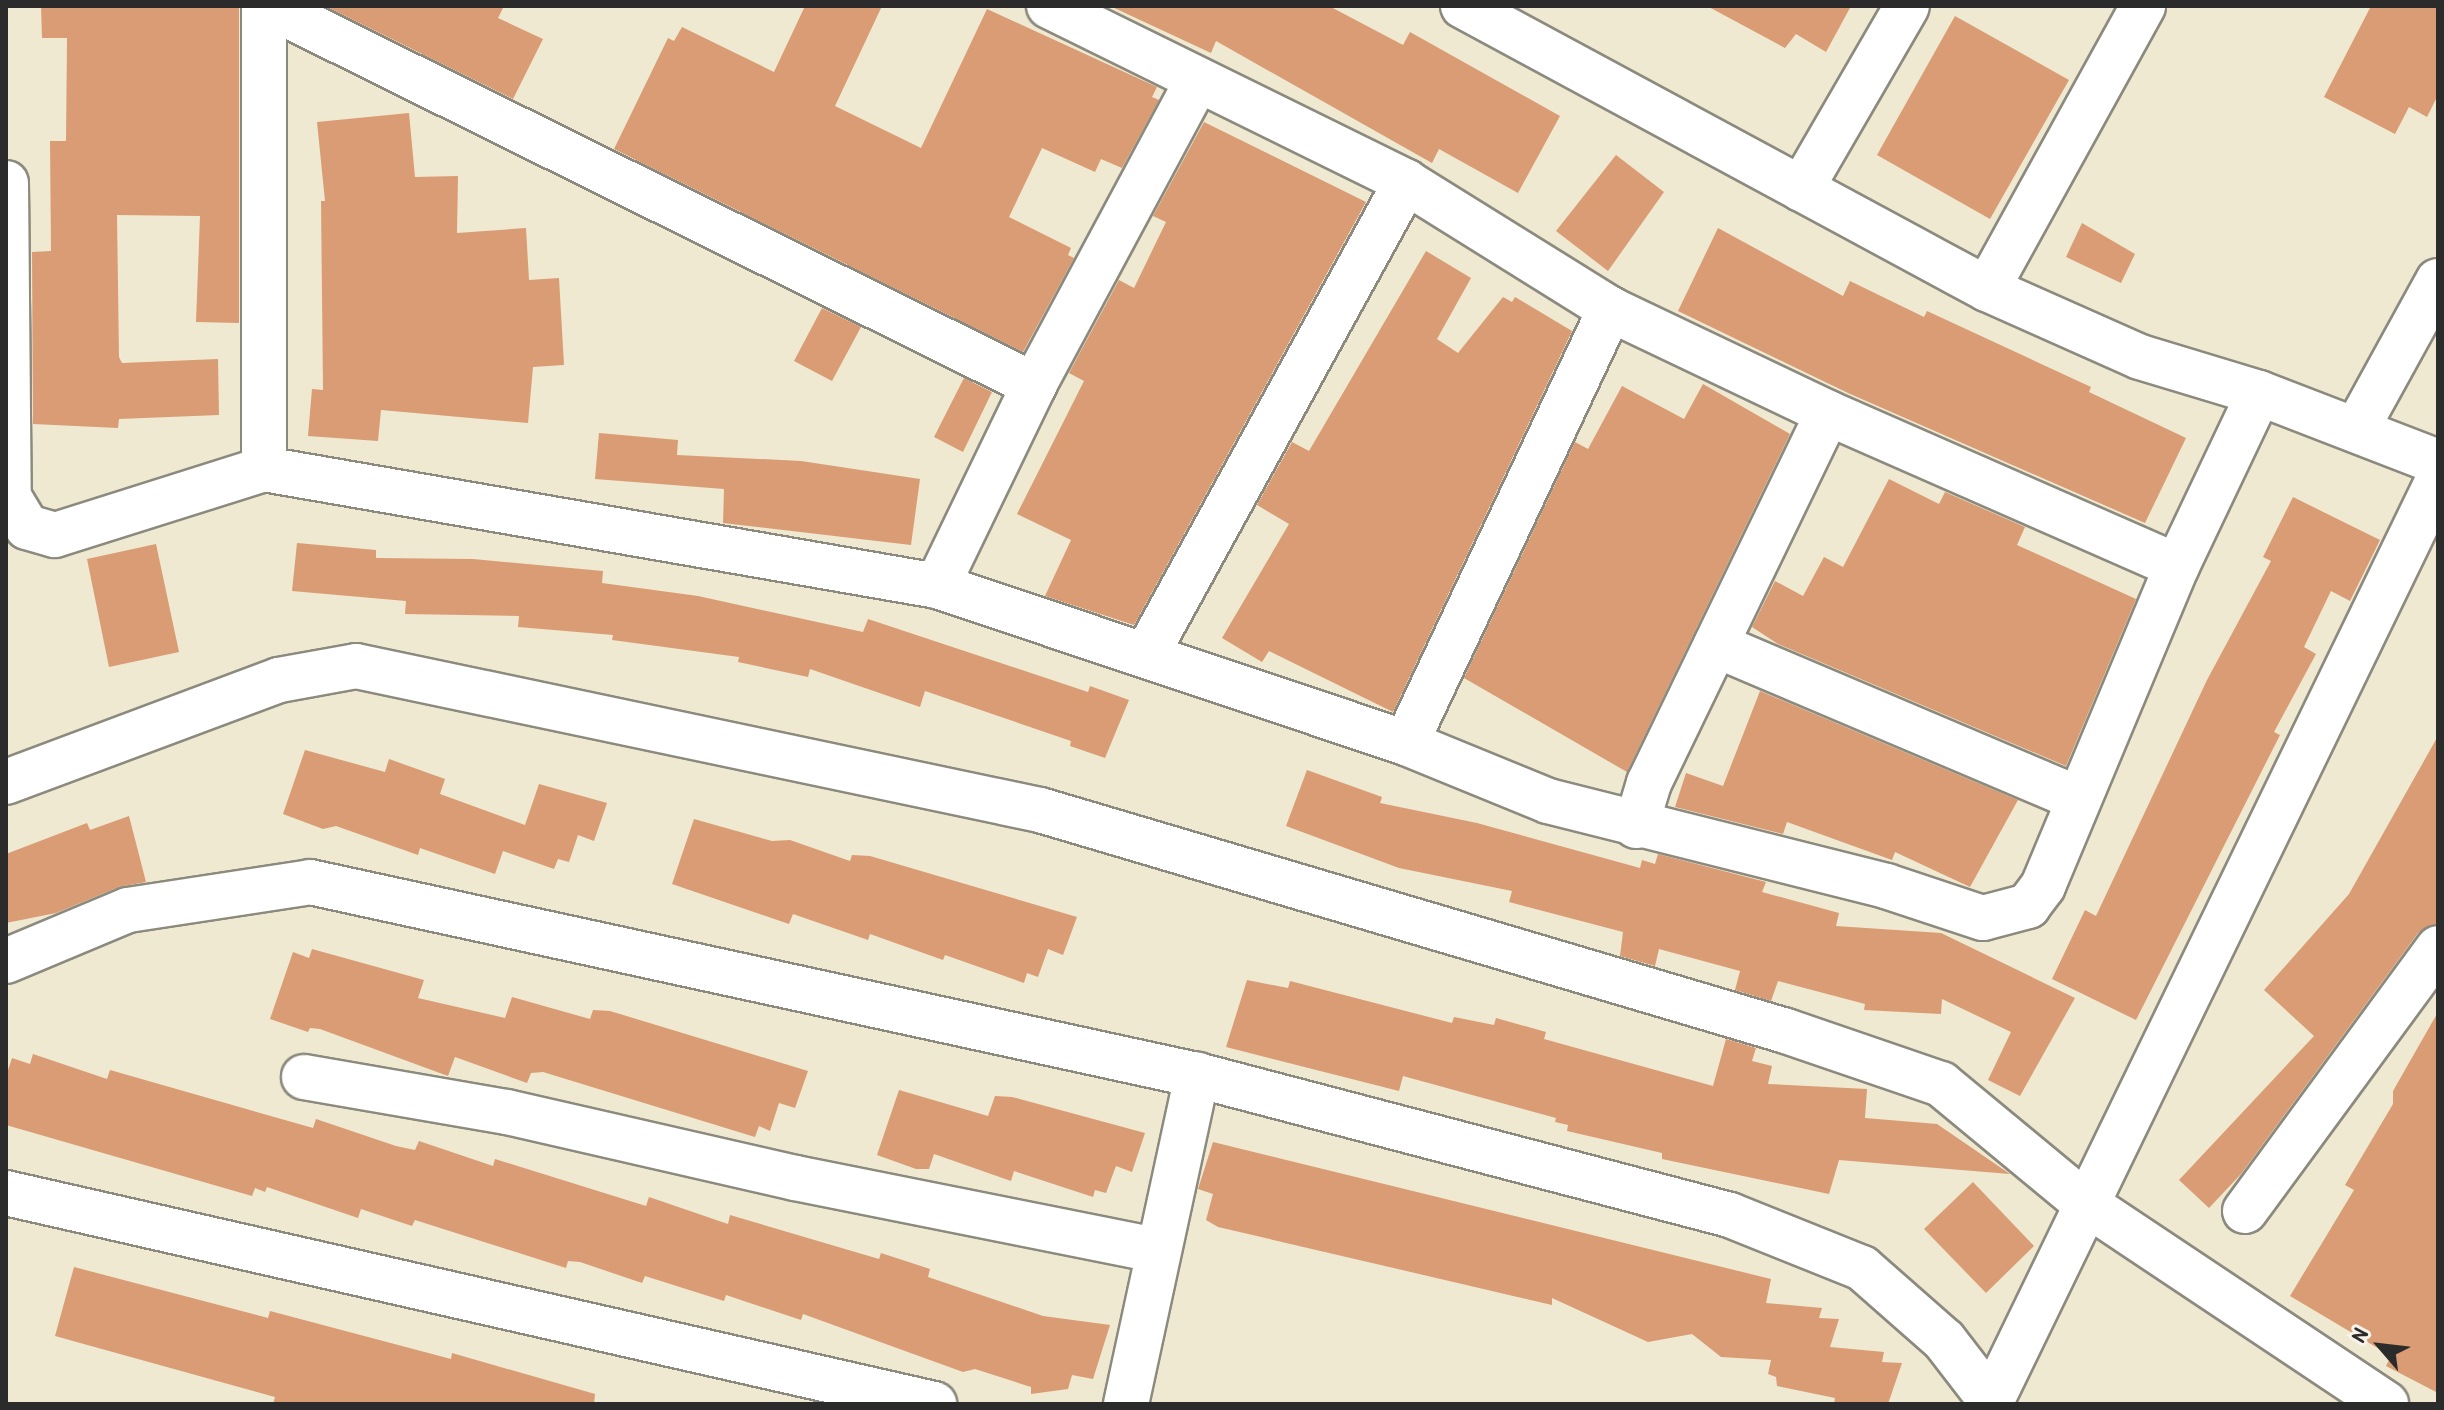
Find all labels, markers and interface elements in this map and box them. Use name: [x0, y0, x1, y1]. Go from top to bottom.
north arrow: [2340, 1306, 2420, 1386]
text: N: [2343, 1323, 2375, 1347]

